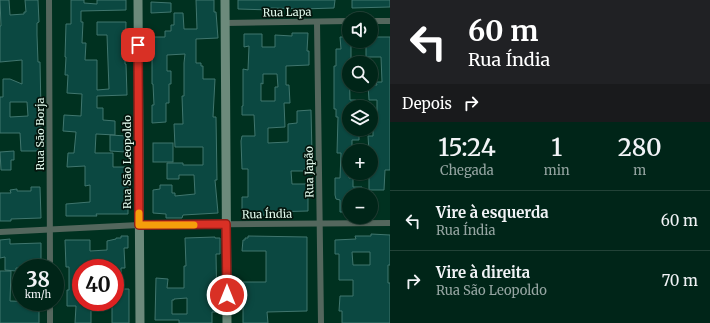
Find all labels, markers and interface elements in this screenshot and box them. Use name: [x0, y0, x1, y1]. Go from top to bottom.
street label: Rua Lapa: [263, 5, 312, 19]
map controls: [342, 12, 378, 224]
button: sound: [342, 12, 378, 48]
text: 60 m: [468, 13, 538, 49]
icon: left: [402, 16, 454, 68]
pin: [121, 28, 155, 62]
icon: arrive: [127, 34, 149, 56]
text: Rua Índia: [468, 48, 550, 71]
button: search: [342, 56, 378, 92]
icon: right: [460, 92, 482, 114]
text: Depois: [402, 94, 452, 113]
street label: Rua São Borja: [33, 98, 47, 170]
button: layers: [342, 100, 378, 136]
street label: Rua São Leopoldo: [120, 115, 134, 209]
text: 15:24: [438, 132, 496, 163]
text: 1: [551, 132, 562, 163]
text: 280: [618, 132, 662, 163]
button: +: [342, 144, 378, 180]
street label: Rua Japão: [302, 145, 316, 198]
text: Chegada: [440, 162, 494, 179]
text: min: [544, 162, 570, 179]
text: m: [633, 162, 646, 179]
button: −: [342, 188, 378, 224]
text: Vire à esquerda: [436, 203, 549, 222]
street label: Rua Índia: [242, 207, 292, 221]
icon: left: [402, 210, 424, 232]
text: 60 m: [661, 211, 698, 230]
text: Rua Índia: [436, 222, 495, 239]
speed limit sign: 40: [72, 259, 124, 311]
text: Vire à direita: [436, 263, 530, 282]
text: 38: [26, 267, 50, 292]
icon: right: [402, 270, 424, 292]
text: 70 m: [662, 271, 698, 290]
position arrow: [206, 274, 248, 316]
text: Rua São Leopoldo: [436, 282, 547, 299]
text: km/h: [25, 288, 51, 301]

